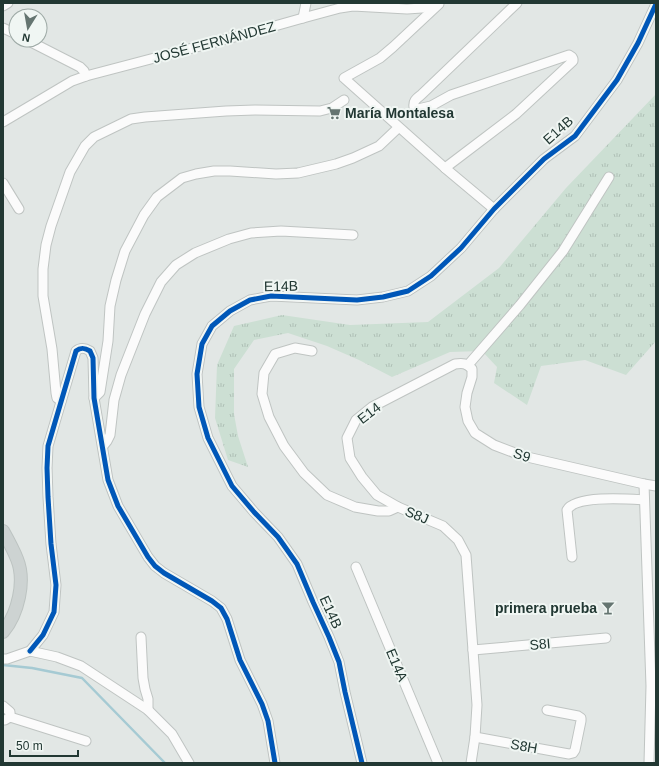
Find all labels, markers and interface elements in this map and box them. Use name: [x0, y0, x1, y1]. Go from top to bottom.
north arrow: [8, 8, 48, 48]
street label: JOSÉ FERNÁNDEZ: [151, 18, 277, 66]
text: N: [21, 31, 31, 44]
supermarket icon: María Montalesa: [326, 105, 342, 121]
place label: María Montalesa: [345, 105, 454, 121]
street label: E14B: [540, 113, 576, 147]
street label: E14B: [264, 278, 298, 294]
street label: E14: [354, 399, 384, 427]
street label: S9: [511, 445, 533, 465]
street label: S8J: [403, 503, 431, 527]
street label: E14B: [317, 593, 345, 631]
place label: primera prueba: [495, 600, 597, 616]
bar icon: primera prueba: [600, 600, 616, 616]
street label: S8I: [529, 635, 551, 653]
street label: E14A: [383, 646, 411, 684]
scale bar: [10, 732, 78, 758]
street label: S8H: [509, 736, 539, 756]
text: 50 m: [16, 739, 43, 753]

